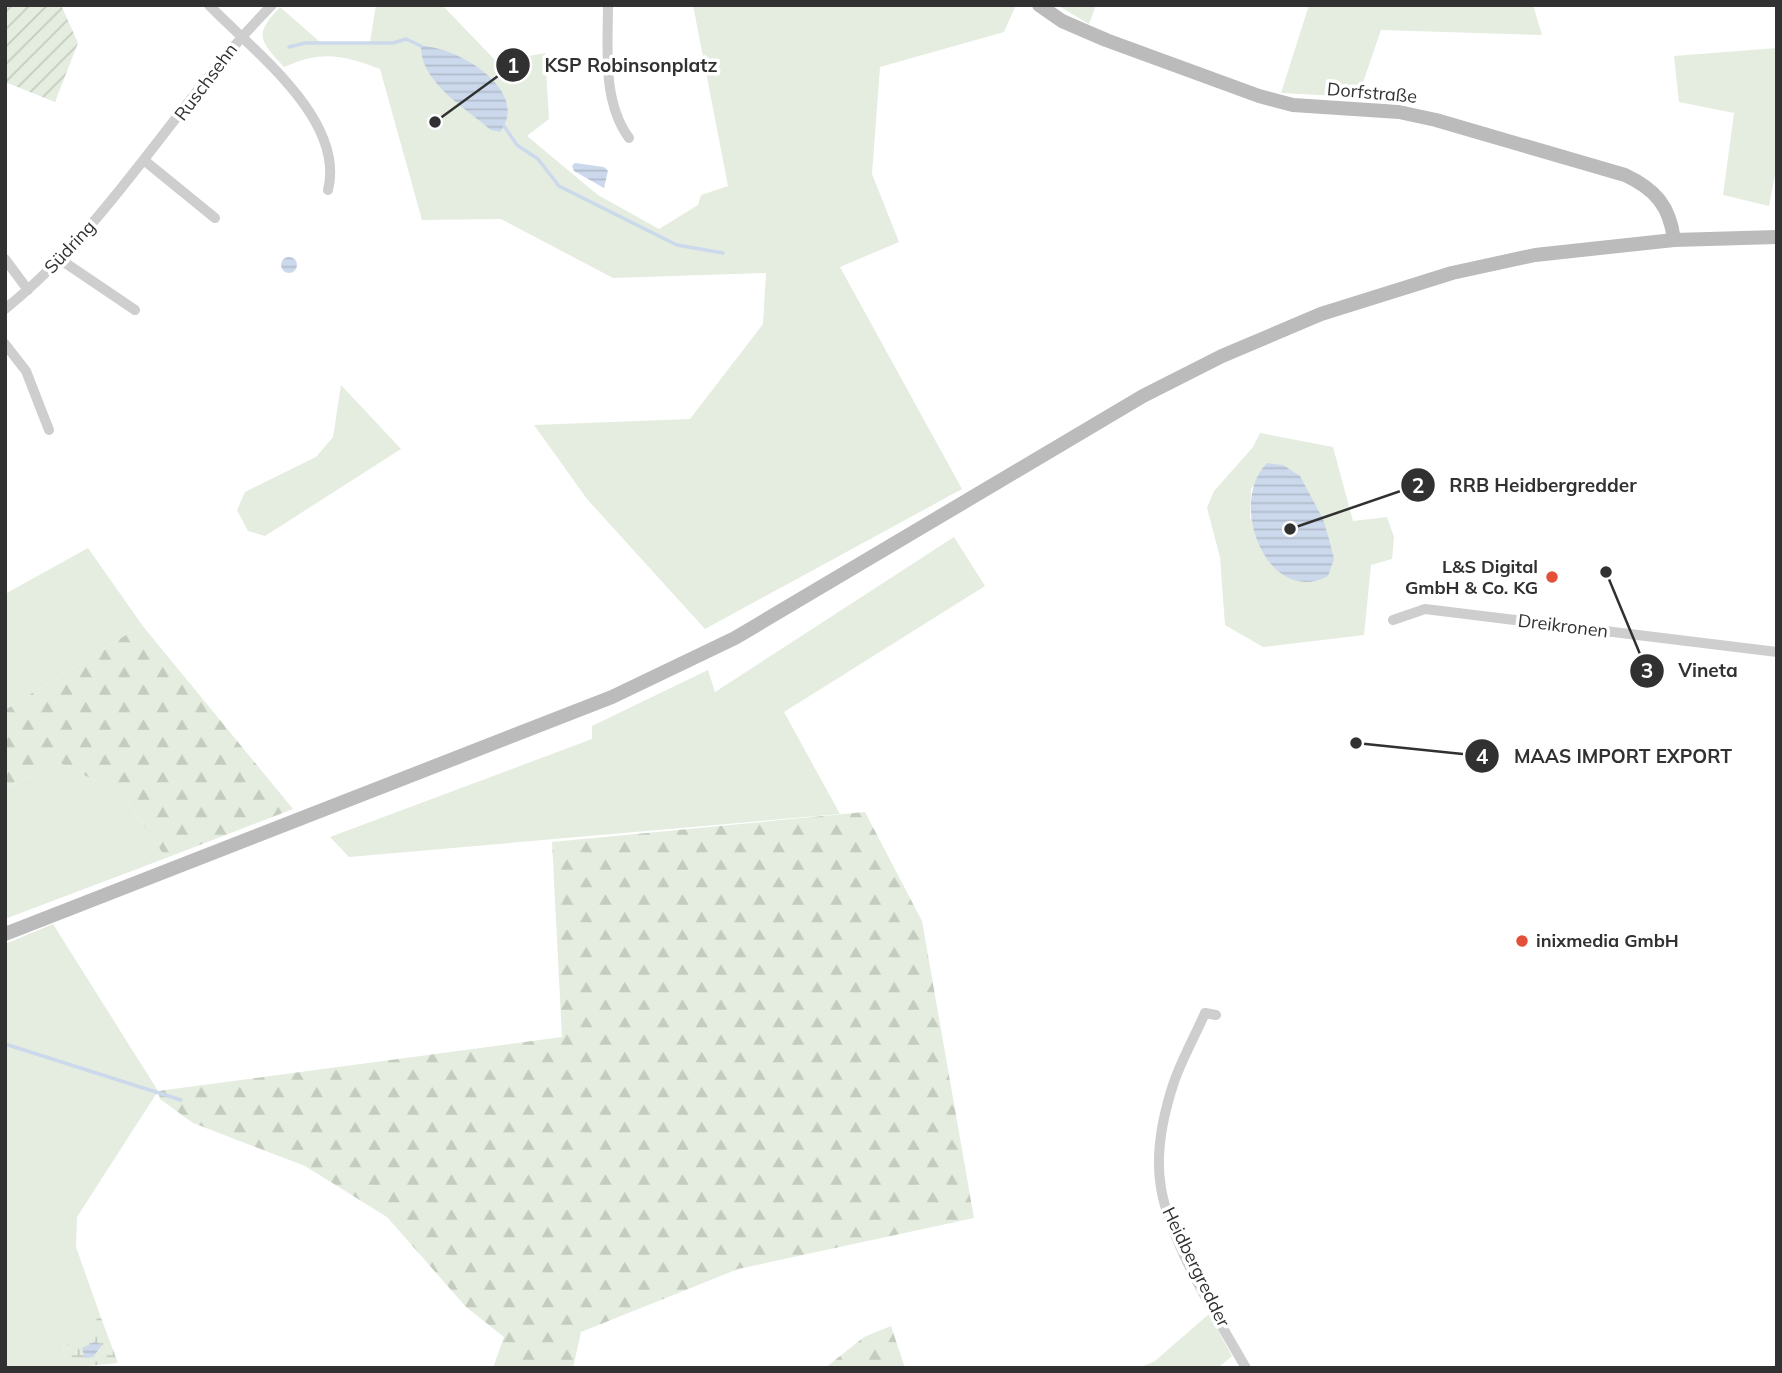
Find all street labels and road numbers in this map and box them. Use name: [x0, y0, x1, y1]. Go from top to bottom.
street label: Ruschsehn: [169, 38, 242, 125]
street label: Dorfstraße: [1326, 77, 1418, 108]
street label: Südring: [39, 215, 100, 278]
street label: Dreikronen: [1517, 609, 1610, 642]
street label: Heidbergredder: [1157, 1203, 1236, 1331]

